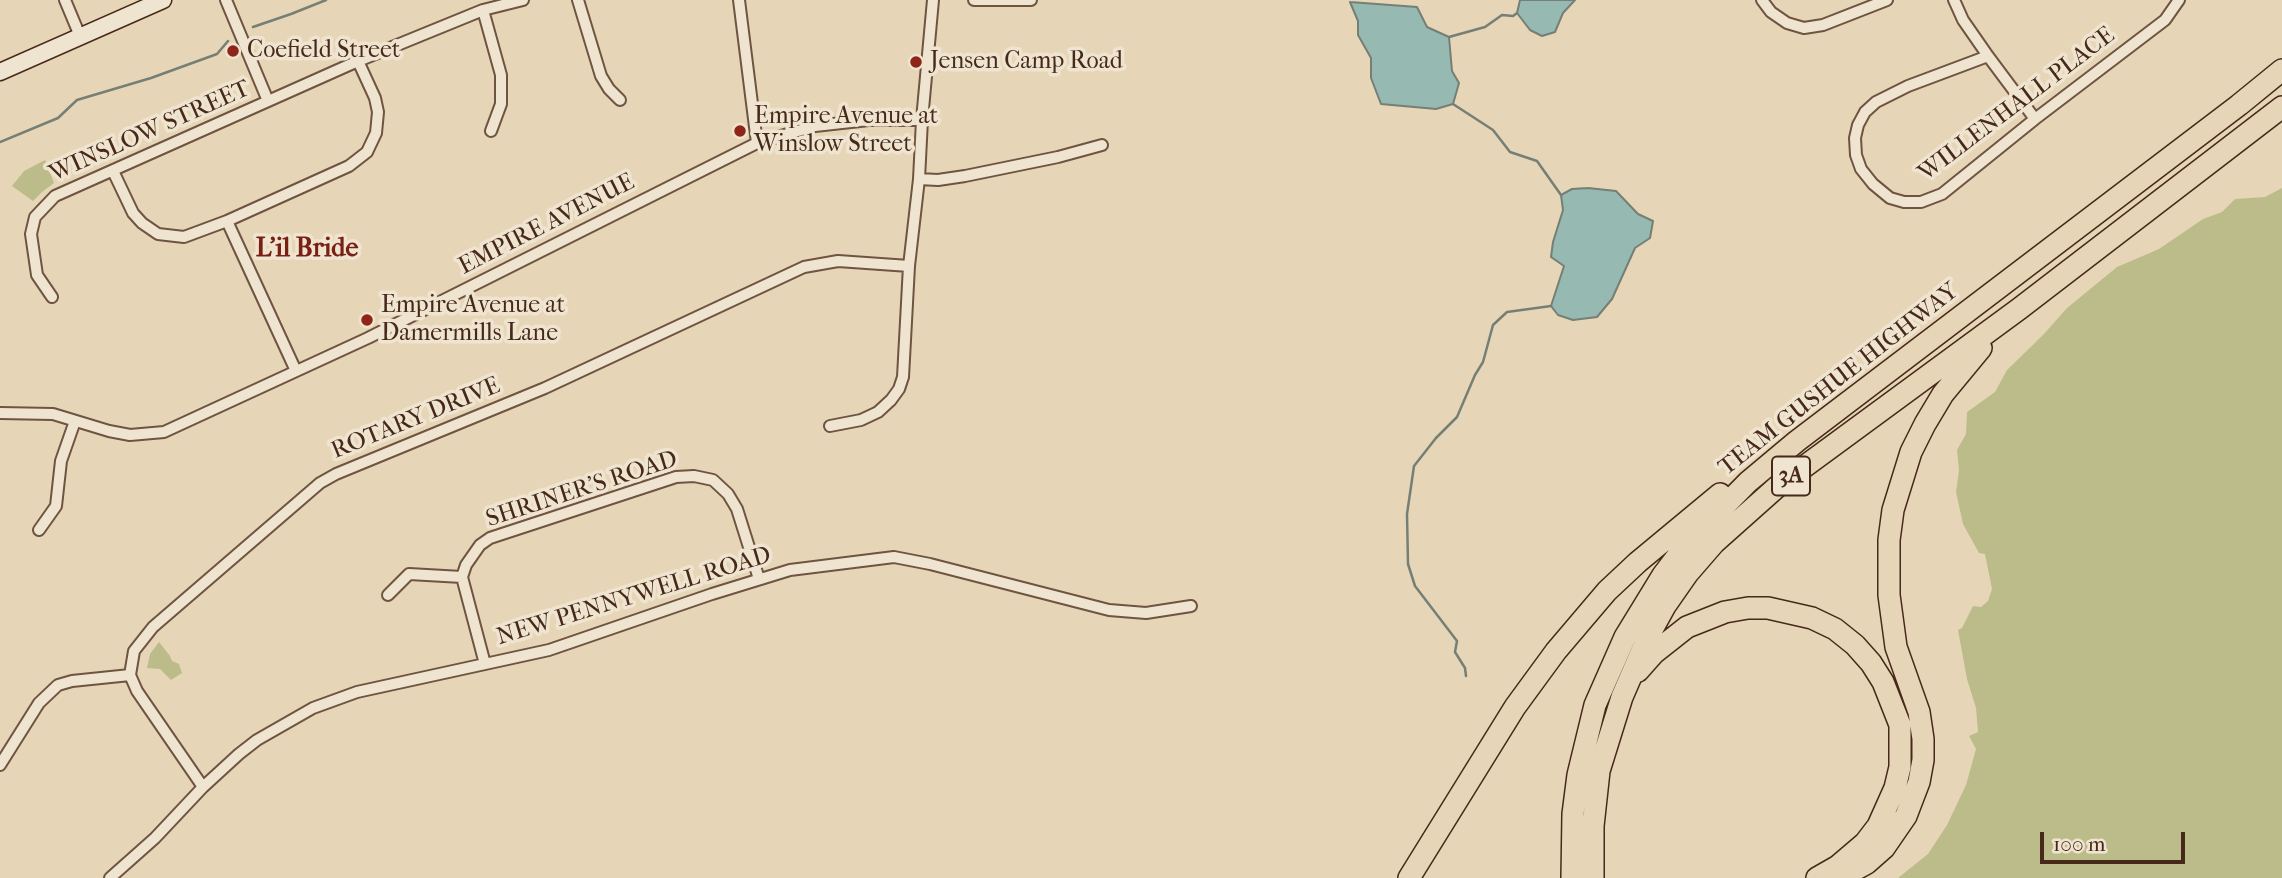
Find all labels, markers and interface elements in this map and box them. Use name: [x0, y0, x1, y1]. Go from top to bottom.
street label: WILLENHALL PLACE: [1913, 22, 2121, 188]
place label: Coefield Street: [247, 37, 400, 65]
marker: Coefield Street: [225, 43, 241, 59]
place label: Jensen Camp Road: [930, 48, 1123, 76]
marker: Jensen Camp Road: [908, 54, 924, 70]
street label: WINSLOW STREET: [45, 75, 255, 189]
place label: Empire Avenue at Winslow Street: [754, 103, 938, 159]
marker: Empire Avenue at Winslow Street: [732, 123, 748, 139]
street label: EMPIRE AVENUE: [454, 168, 640, 282]
district label: L'il Bride: [256, 234, 358, 266]
street label: TEAM GUSHUE HIGHWAY: [1713, 277, 1965, 483]
place label: Empire Avenue at Damermills Lane: [381, 292, 565, 348]
marker: Empire Avenue at Damermills Lane: [359, 312, 375, 328]
street label: ROTARY DRIVE: [327, 372, 505, 466]
street label: SHRINER'S ROAD: [483, 445, 681, 535]
road number: 3A: [1772, 456, 1810, 496]
street label: NEW PENNYWELL ROAD: [493, 542, 775, 652]
scale bar: [2044, 818, 2189, 862]
text: 100 m: [2053, 832, 2106, 856]

